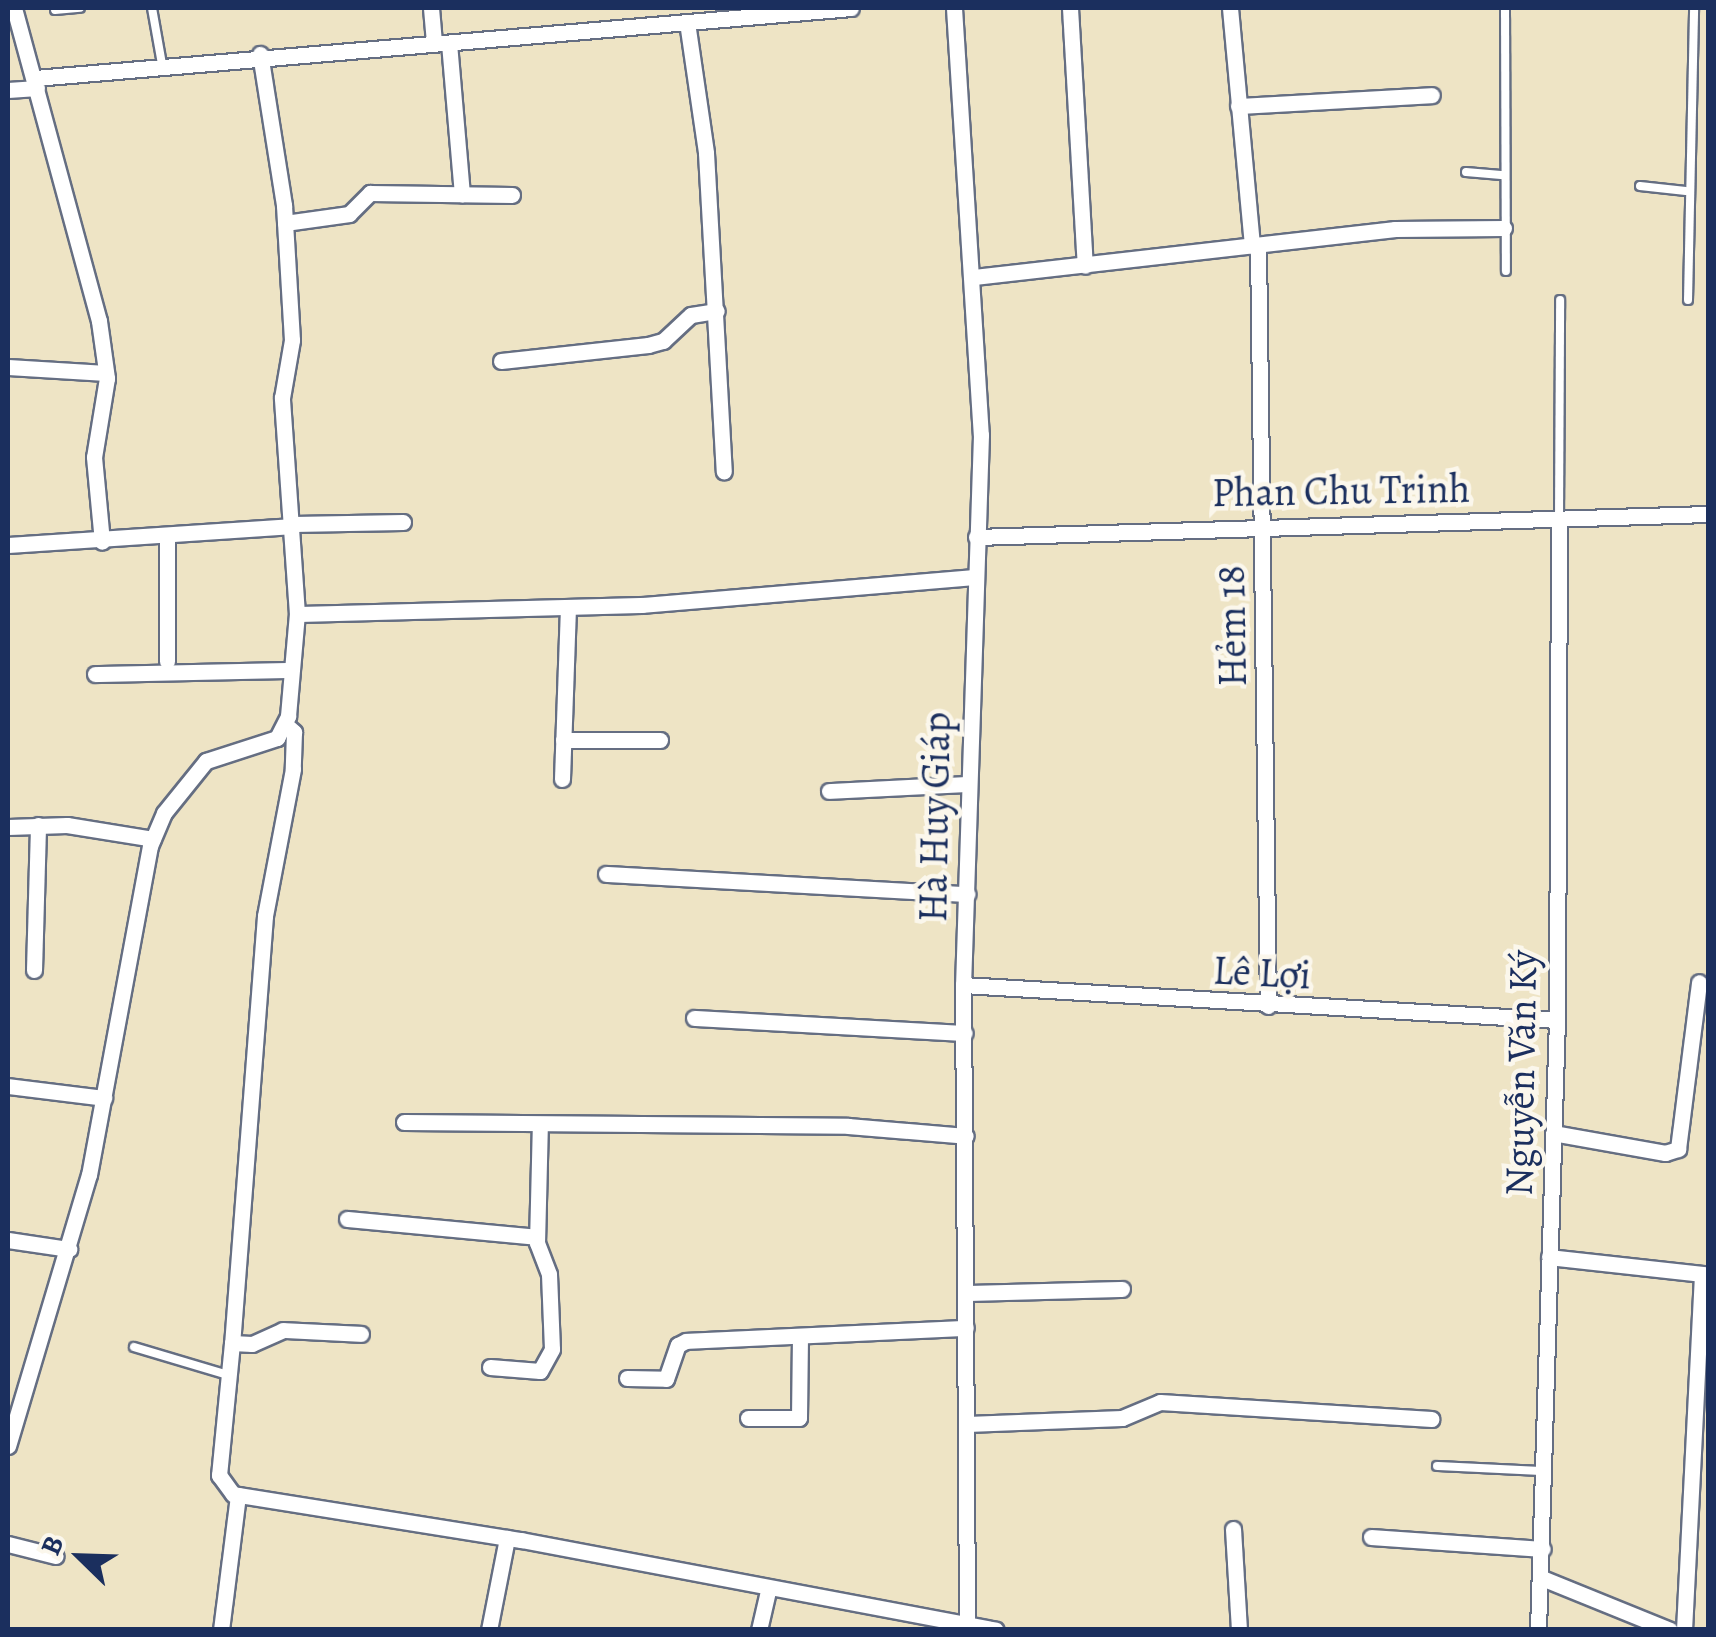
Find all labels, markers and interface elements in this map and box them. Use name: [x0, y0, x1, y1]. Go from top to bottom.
street label: Phan Chu Trinh: [1211, 465, 1471, 517]
street label: Hẻm 18: [1207, 565, 1257, 687]
street label: Hà Huy Giáp: [909, 711, 961, 923]
street label: Lê Lợi: [1212, 946, 1312, 1000]
street label: Nguyễn Văn Ký: [1495, 950, 1547, 1196]
north arrow: [30, 1507, 130, 1607]
text: B: [31, 1530, 73, 1561]

